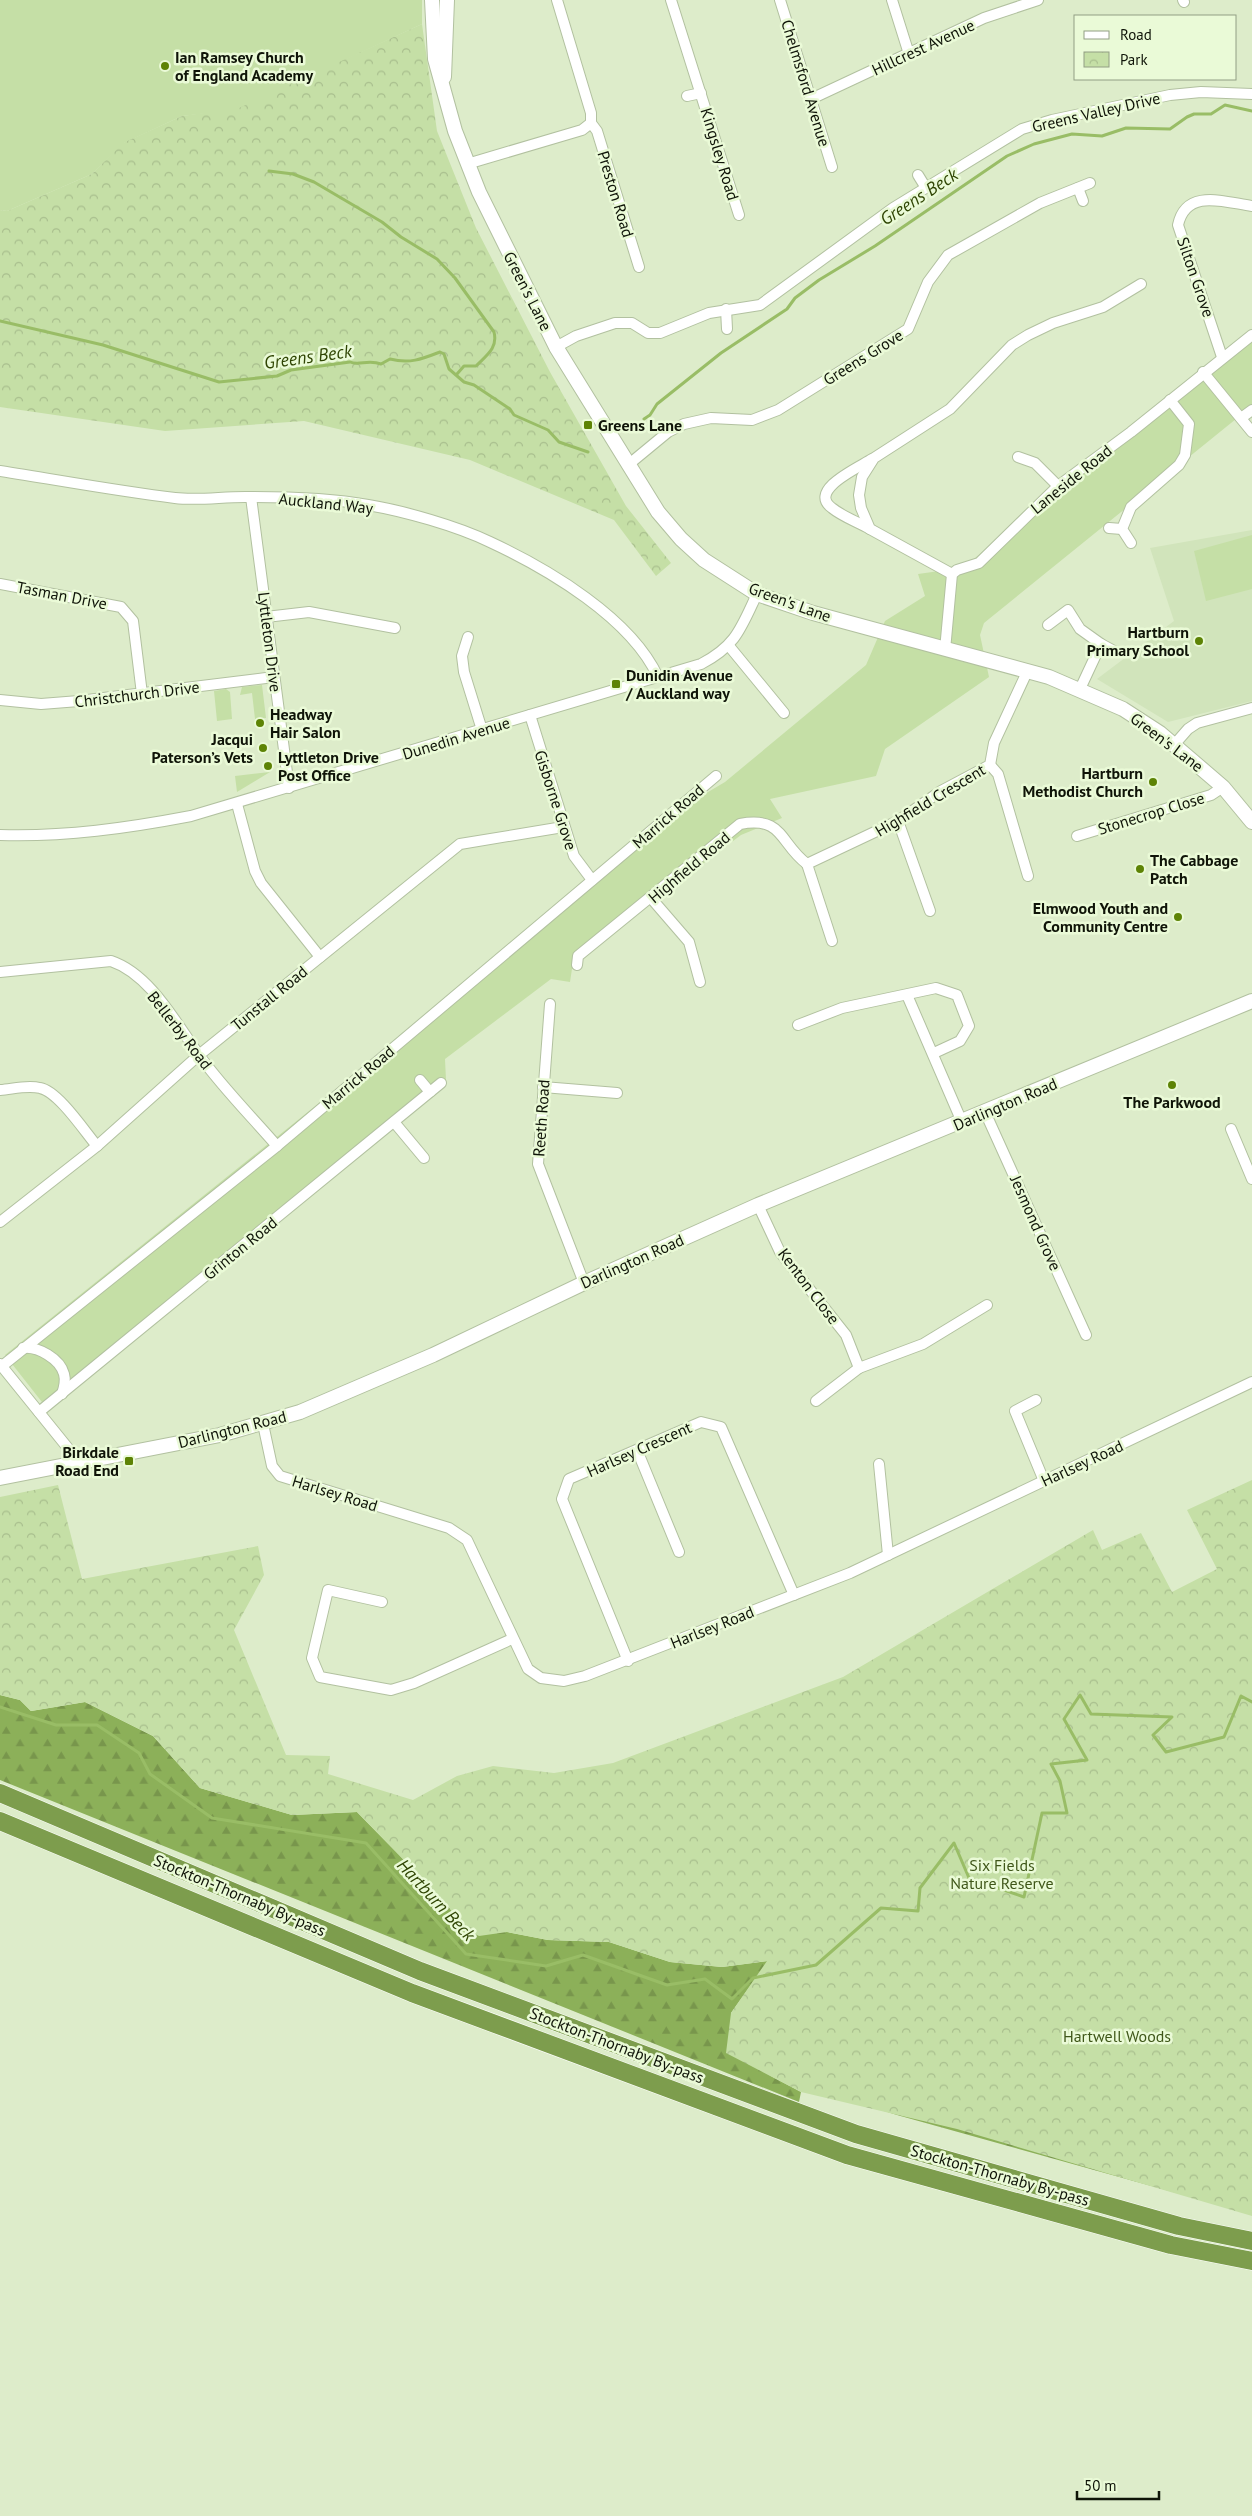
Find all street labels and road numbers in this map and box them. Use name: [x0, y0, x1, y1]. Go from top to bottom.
street label: Hillcrest Avenue: [868, 14, 978, 80]
street label: Chelmsford Avenue: [777, 17, 835, 149]
street label: Greens Valley Drive: [1030, 88, 1162, 136]
street label: Kingsley Road: [696, 105, 744, 203]
street label: Preston Road: [593, 148, 639, 240]
street label: Silton Grove: [1173, 234, 1219, 320]
street label: Green's Lane: [499, 248, 557, 334]
street label: Greens Grove: [819, 325, 907, 389]
street label: Laneside Road: [1026, 440, 1116, 518]
street label: Auckland Way: [278, 488, 375, 518]
street label: Tasman Drive: [15, 576, 109, 614]
street label: Green's Lane: [746, 578, 834, 626]
street label: Lyttleton Drive: [254, 591, 286, 693]
street label: Christchurch Drive: [73, 676, 201, 712]
street label: Green's Lane: [1127, 708, 1207, 776]
street label: Dunedin Avenue: [400, 712, 512, 764]
street label: Gisborne Grove: [530, 747, 582, 853]
street label: Highfield Crescent: [871, 759, 989, 841]
street label: Marrick Road: [628, 779, 708, 853]
street label: Stonecrop Close: [1095, 787, 1207, 839]
street label: Highfield Road: [644, 827, 734, 907]
street label: Tunstall Road: [227, 961, 311, 1035]
street label: Bellerby Road: [143, 987, 217, 1073]
street label: Marrick Road: [318, 1041, 398, 1113]
street label: Darlington Road: [950, 1073, 1060, 1135]
street label: Reeth Road: [528, 1079, 554, 1157]
street label: Jesmond Grove: [1006, 1171, 1066, 1274]
street label: Grinton Road: [199, 1212, 281, 1284]
street label: Darlington Road: [577, 1229, 687, 1293]
street label: Kenton Close: [774, 1244, 844, 1328]
street label: Darlington Road: [176, 1406, 288, 1452]
street label: Harlsey Crescent: [583, 1417, 695, 1481]
street label: Harlsey Road: [1038, 1435, 1126, 1491]
street label: Harlsey Road: [290, 1471, 380, 1515]
street label: Harlsey Road: [667, 1601, 757, 1653]
street label: Stockton-Thornaby By-pass: [151, 1850, 329, 1940]
street label: Stockton-Thornaby By-pass: [527, 2003, 707, 2088]
street label: Stockton-Thornaby By-pass: [908, 2140, 1092, 2210]

